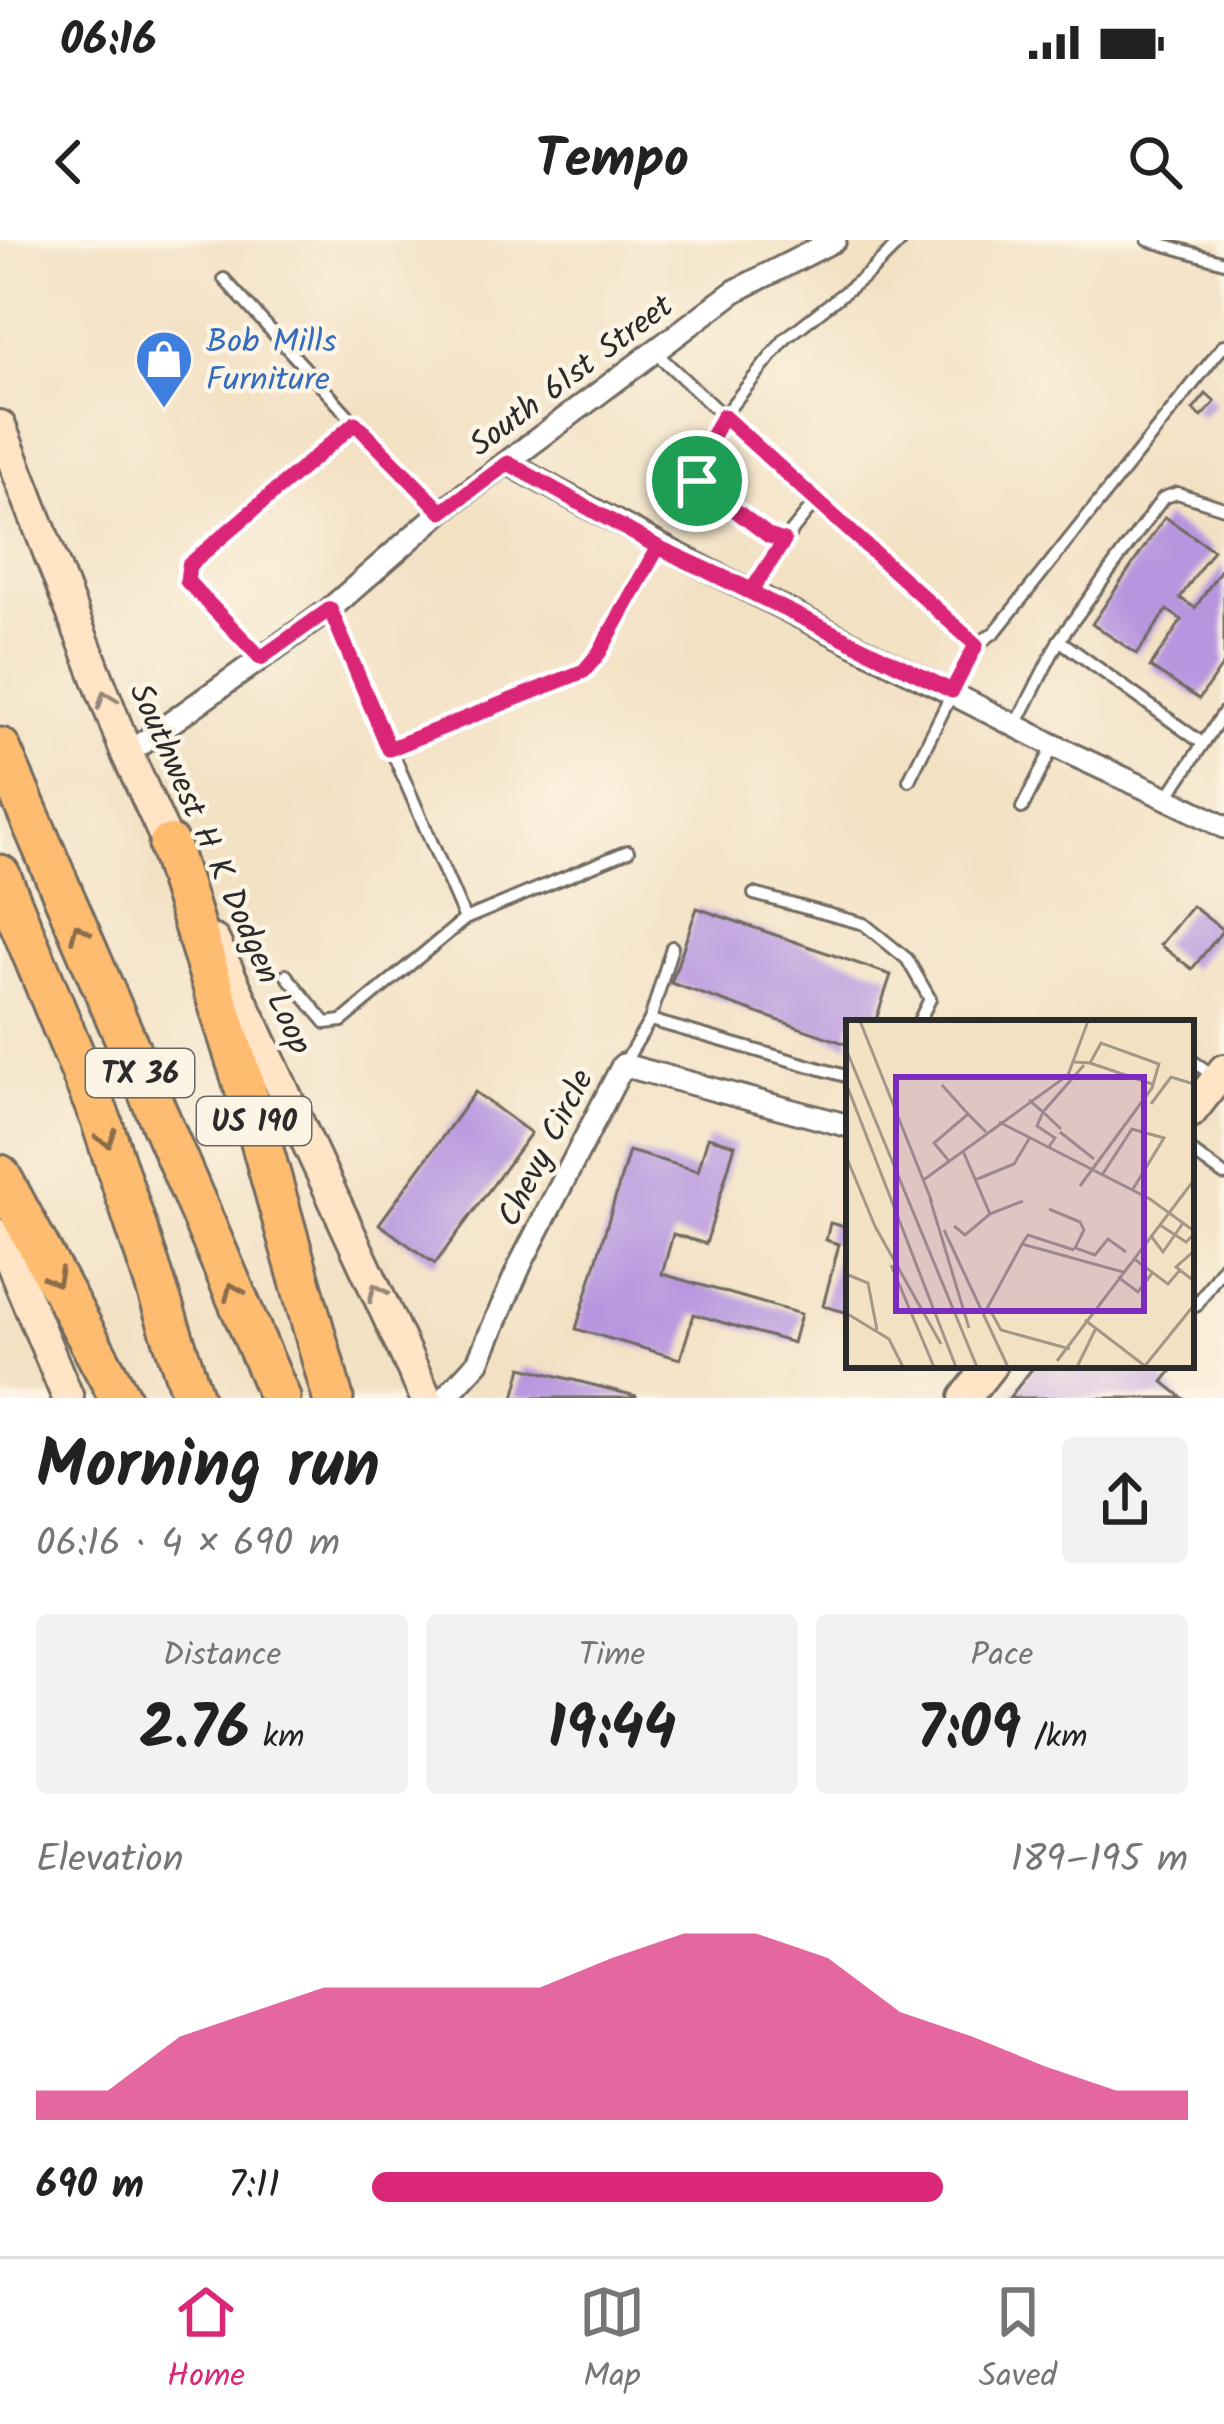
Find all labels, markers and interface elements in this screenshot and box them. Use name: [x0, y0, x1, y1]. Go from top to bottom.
text: 06:16: [60, 6, 157, 78]
text: Tempo: [535, 119, 689, 205]
icon: back: [36, 129, 102, 195]
icon: search: [1122, 129, 1188, 195]
street label: South 61st Street: [459, 281, 687, 472]
place label: Bob Mills Furniture: [206, 317, 337, 408]
shop icon: Bob Mills Furniture: [133, 328, 195, 410]
pin: [646, 430, 748, 532]
icon: arrive: [664, 448, 730, 514]
street label: Southwest H K Dodgen Loop: [113, 675, 325, 1064]
one-way arrow: [95, 690, 120, 711]
one-way arrow: [70, 923, 94, 945]
inset map: [846, 1020, 1194, 1368]
road number: TX 36: [86, 1049, 194, 1097]
street label: Chevy Circle: [485, 1060, 610, 1237]
road number: US 190: [197, 1097, 311, 1145]
one-way arrow: [92, 1128, 117, 1149]
one-way arrow: [41, 1266, 64, 1288]
one-way arrow: [224, 1281, 248, 1303]
one-way arrow: [368, 1283, 391, 1304]
text: Morning run: [36, 1416, 380, 1521]
button: share: [1062, 1437, 1188, 1563]
text: 06:16 · 4 × 690 m: [36, 1514, 340, 1576]
text: Distance: [163, 1630, 281, 1683]
text: Time: [579, 1630, 645, 1683]
text: Pace: [971, 1630, 1033, 1683]
text: 2.76: [139, 1683, 250, 1779]
text: 19:44: [548, 1683, 676, 1779]
text: 7:09: [917, 1683, 1021, 1779]
text: km: [250, 1712, 305, 1765]
text: /km: [1021, 1712, 1087, 1765]
text: Elevation: [36, 1830, 184, 1892]
text: 189–195 m: [1011, 1830, 1188, 1892]
text: 690 m: [36, 2156, 144, 2218]
text: 7:11: [228, 2156, 280, 2218]
tab: Home: [167, 2279, 245, 2404]
tab: Map: [579, 2279, 645, 2404]
tab: Saved: [979, 2279, 1057, 2404]

